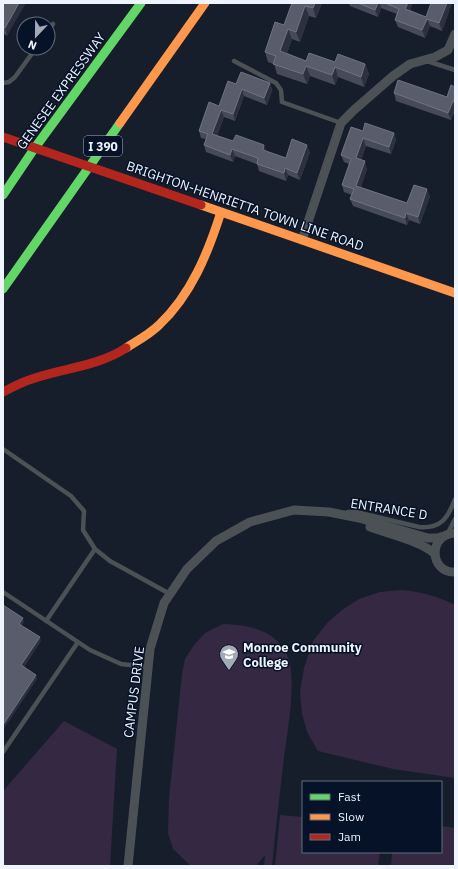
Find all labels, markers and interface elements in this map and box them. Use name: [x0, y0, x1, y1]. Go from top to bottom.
north arrow: [16, 16, 56, 56]
street label: GENESEE EXPRESSWAY: [13, 30, 109, 152]
road number: I 390: [84, 136, 122, 156]
street label: BRIGHTON-HENRIETTA TOWN LINE ROAD: [124, 157, 366, 255]
street label: ENTRANCE D: [349, 495, 429, 523]
place label: Monroe Community College: [243, 639, 362, 671]
school or university icon: Monroe Community College: [218, 643, 240, 671]
street label: CAMPUS DRIVE: [120, 645, 148, 739]
legend: [302, 781, 442, 853]
text: Fast: [338, 789, 361, 804]
text: Slow: [338, 809, 364, 824]
text: Jam: [338, 829, 361, 844]

